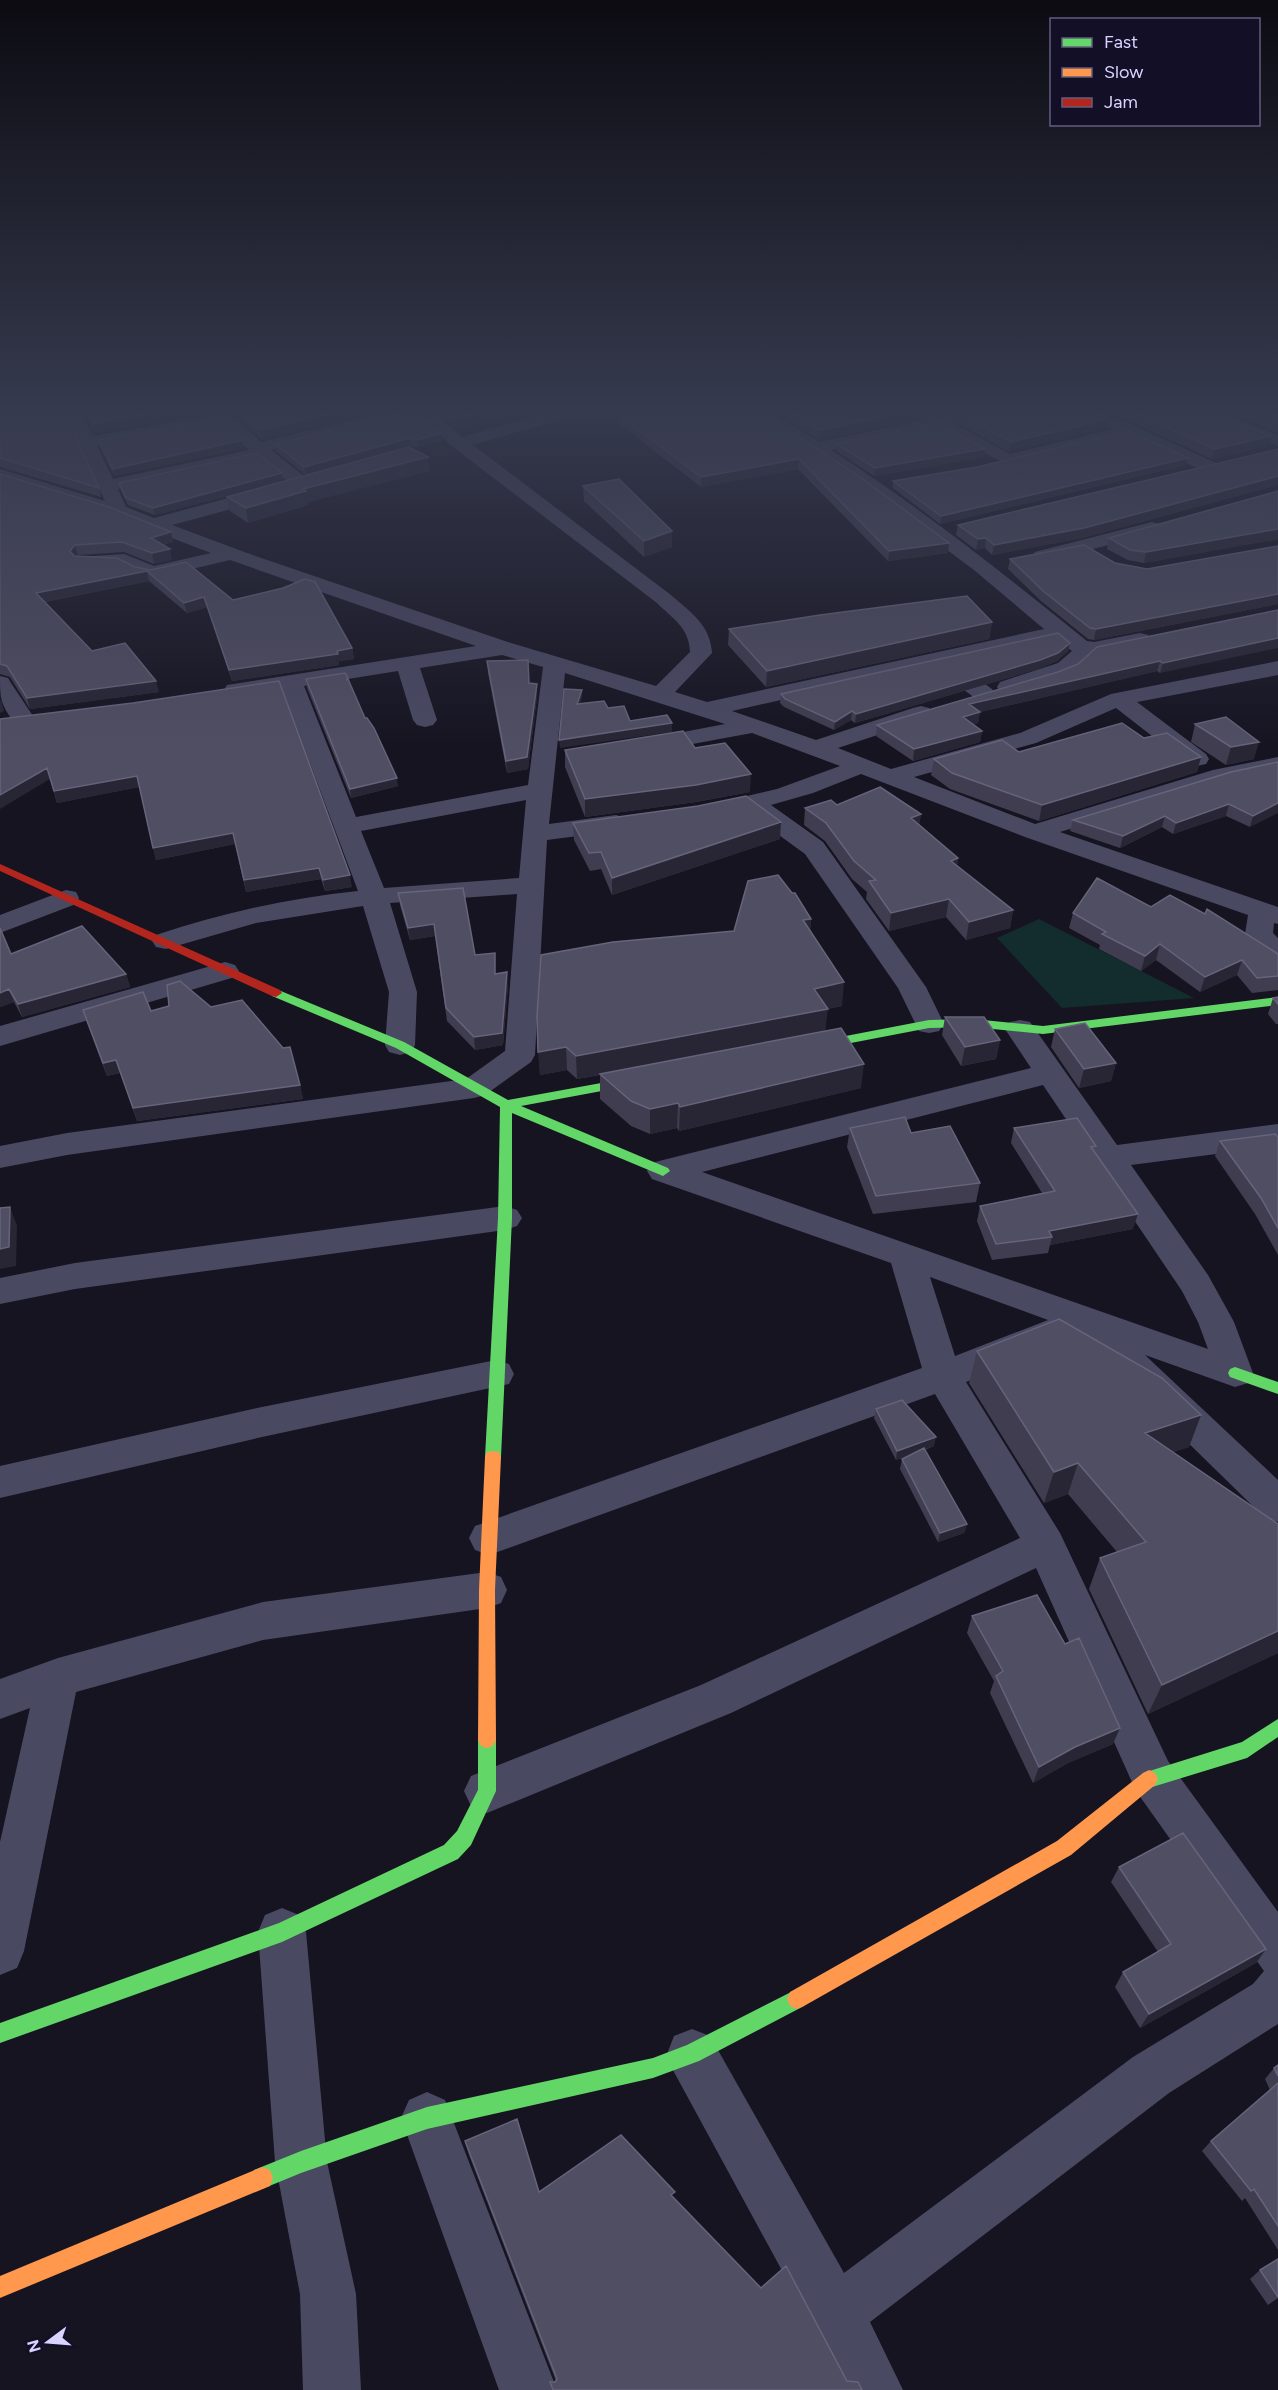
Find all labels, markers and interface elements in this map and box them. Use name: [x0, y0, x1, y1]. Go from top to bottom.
legend: [1050, 18, 1260, 126]
text: Fast: [1104, 31, 1138, 53]
text: Slow: [1104, 61, 1143, 83]
text: Jam: [1104, 91, 1138, 113]
north arrow: [18, 2312, 78, 2372]
text: N: [23, 2337, 45, 2355]

